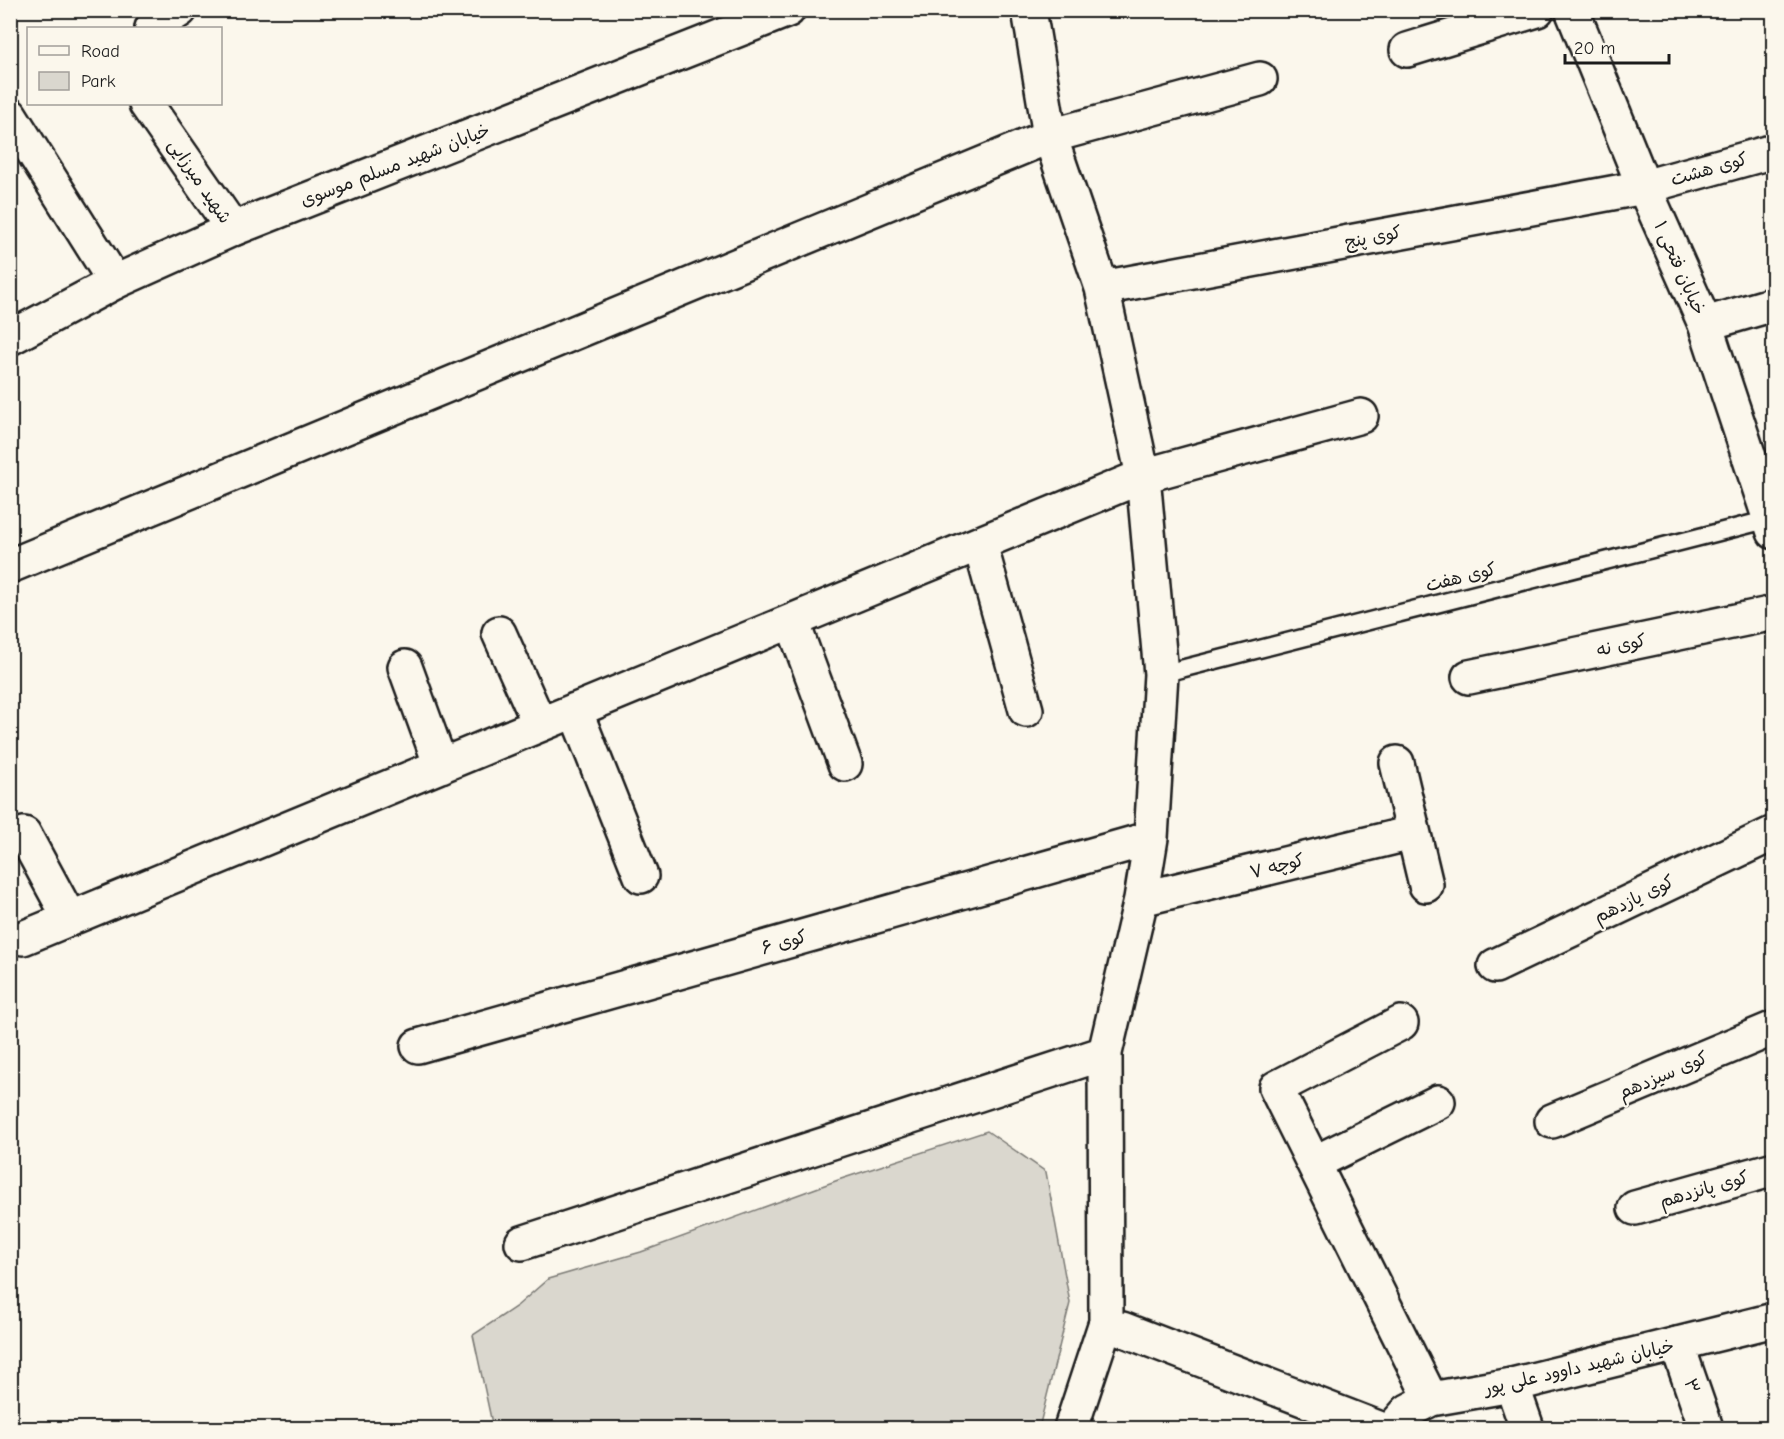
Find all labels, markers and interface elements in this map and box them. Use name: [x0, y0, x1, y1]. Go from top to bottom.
legend: [27, 27, 222, 105]
scale bar: [1565, 27, 1668, 65]
text: 20 m: [1574, 38, 1615, 59]
text: Road: [81, 41, 120, 62]
text: Park: [81, 71, 116, 92]
street label: خیابان شهید مسلم موسوی: [298, 120, 494, 214]
street label: شهید میرزایی: [164, 135, 235, 227]
street label: کوی هشت: [1668, 148, 1750, 190]
street label: خیابان فتحی ۱: [1650, 218, 1710, 318]
street label: کوی پنج: [1343, 222, 1404, 254]
street label: کوی هفت: [1424, 559, 1499, 596]
street label: کوی نه: [1594, 630, 1648, 661]
street label: کوچه ۷: [1248, 850, 1307, 884]
street label: کوی یازدهم: [1591, 871, 1679, 931]
street label: کوی ۶: [759, 926, 810, 959]
street label: کوی سیزدهم: [1615, 1047, 1713, 1106]
street label: کوی پانزدهم: [1657, 1167, 1752, 1215]
street label: خیابان شهید داوود علی پور: [1480, 1335, 1676, 1401]
street label: ۳: [1679, 1376, 1704, 1397]

